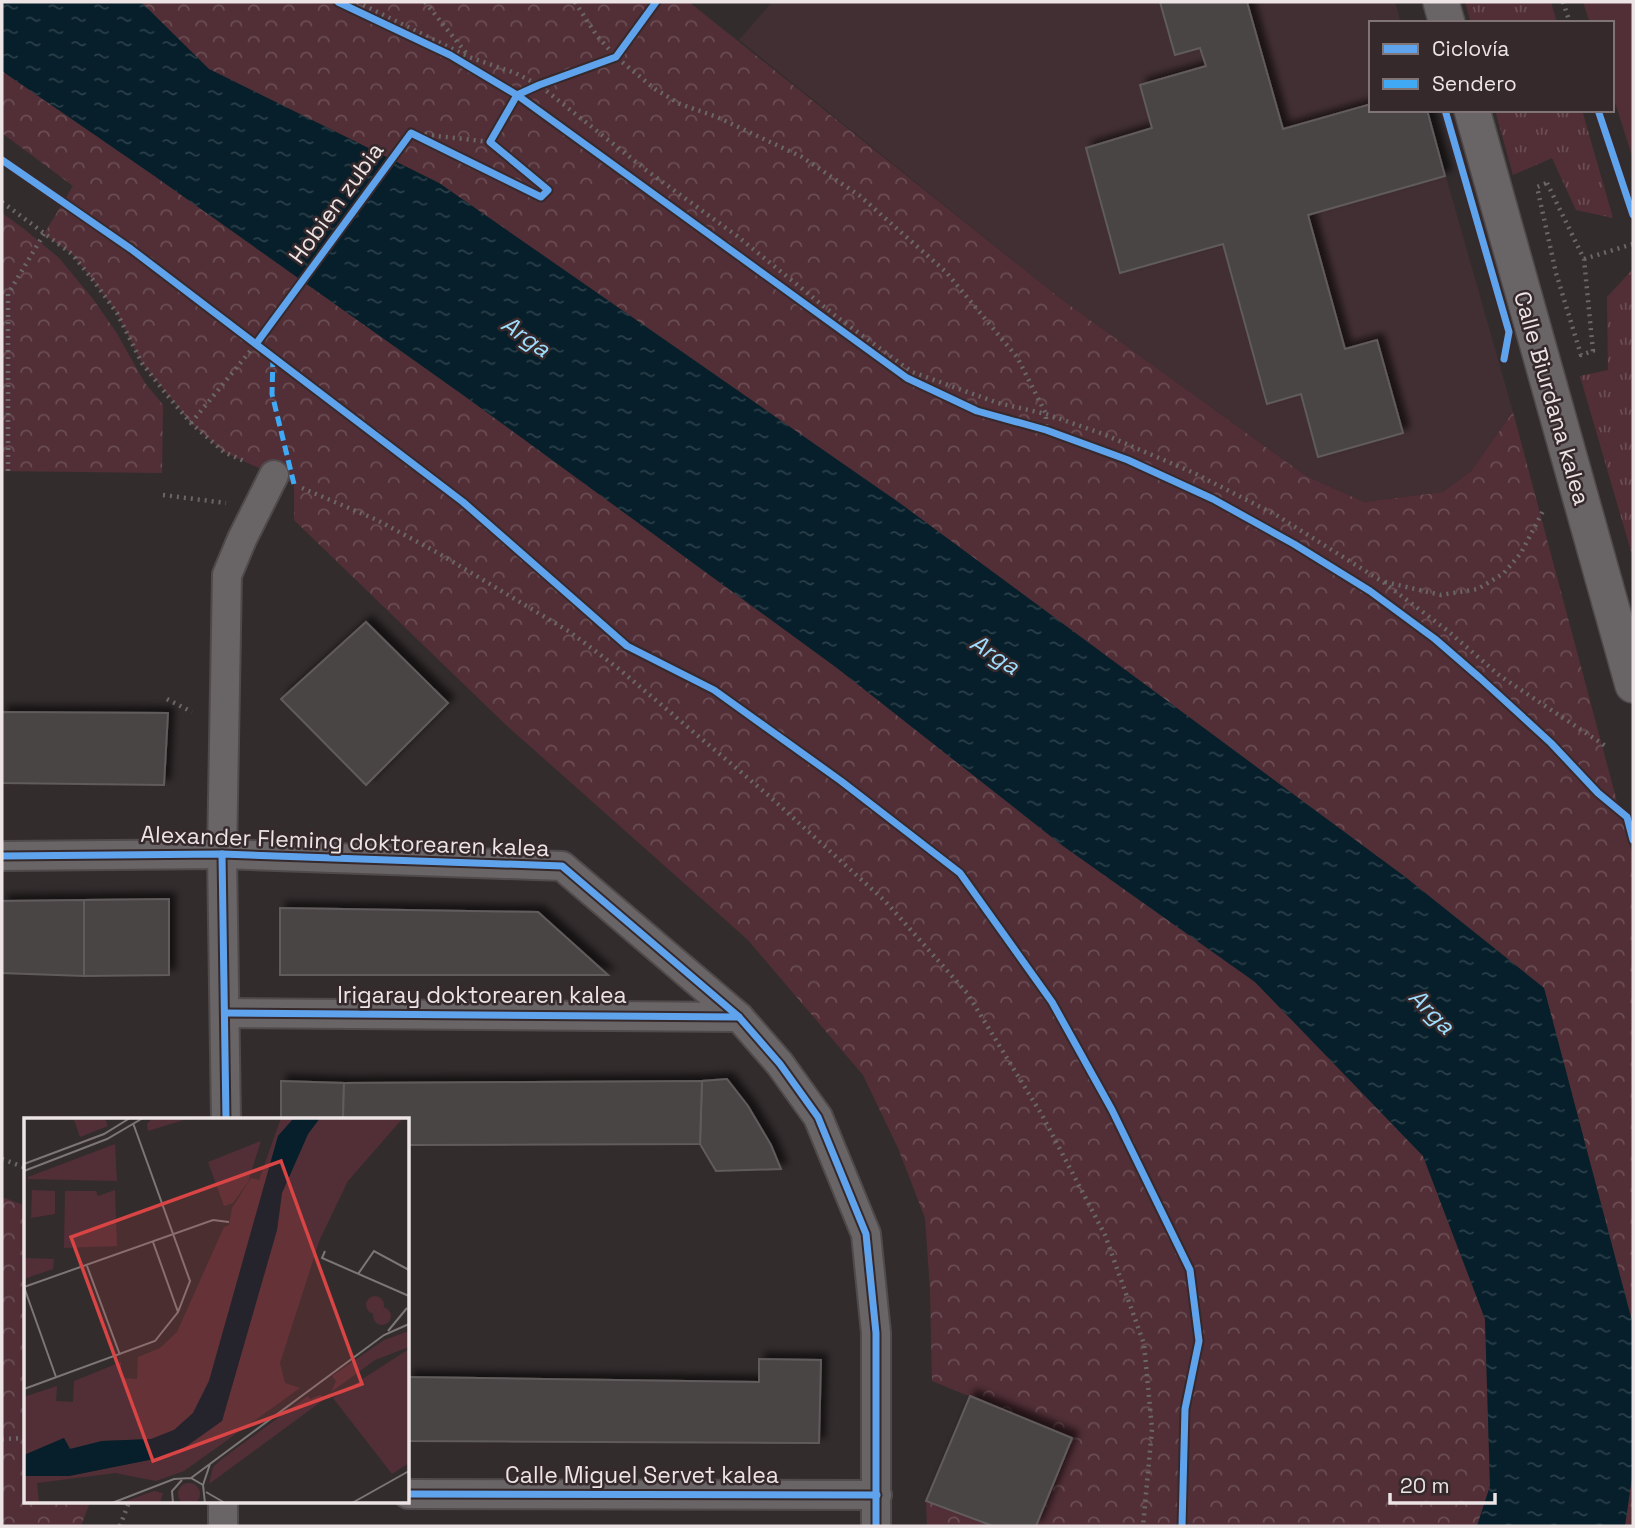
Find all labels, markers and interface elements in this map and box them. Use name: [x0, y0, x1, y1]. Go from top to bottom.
legend: [1369, 21, 1614, 112]
text: Ciclovía: [1432, 35, 1509, 62]
text: Sendero: [1432, 70, 1517, 97]
street label: Hobien zubia: [282, 136, 390, 270]
street label: Calle Biurdana kalea: [1507, 288, 1597, 508]
water label: Arga: [495, 308, 557, 364]
water label: Arga: [964, 627, 1026, 682]
street label: Alexander Fleming doktorearen kalea: [140, 819, 550, 863]
street label: Irigaray doktorearen kalea: [337, 980, 627, 1010]
water label: Arga: [1402, 981, 1462, 1041]
inset map: [24, 1118, 410, 1504]
street label: Calle Miguel Servet kalea: [505, 1460, 779, 1490]
scale bar: [1390, 1462, 1495, 1506]
text: 20 m: [1400, 1472, 1450, 1499]

